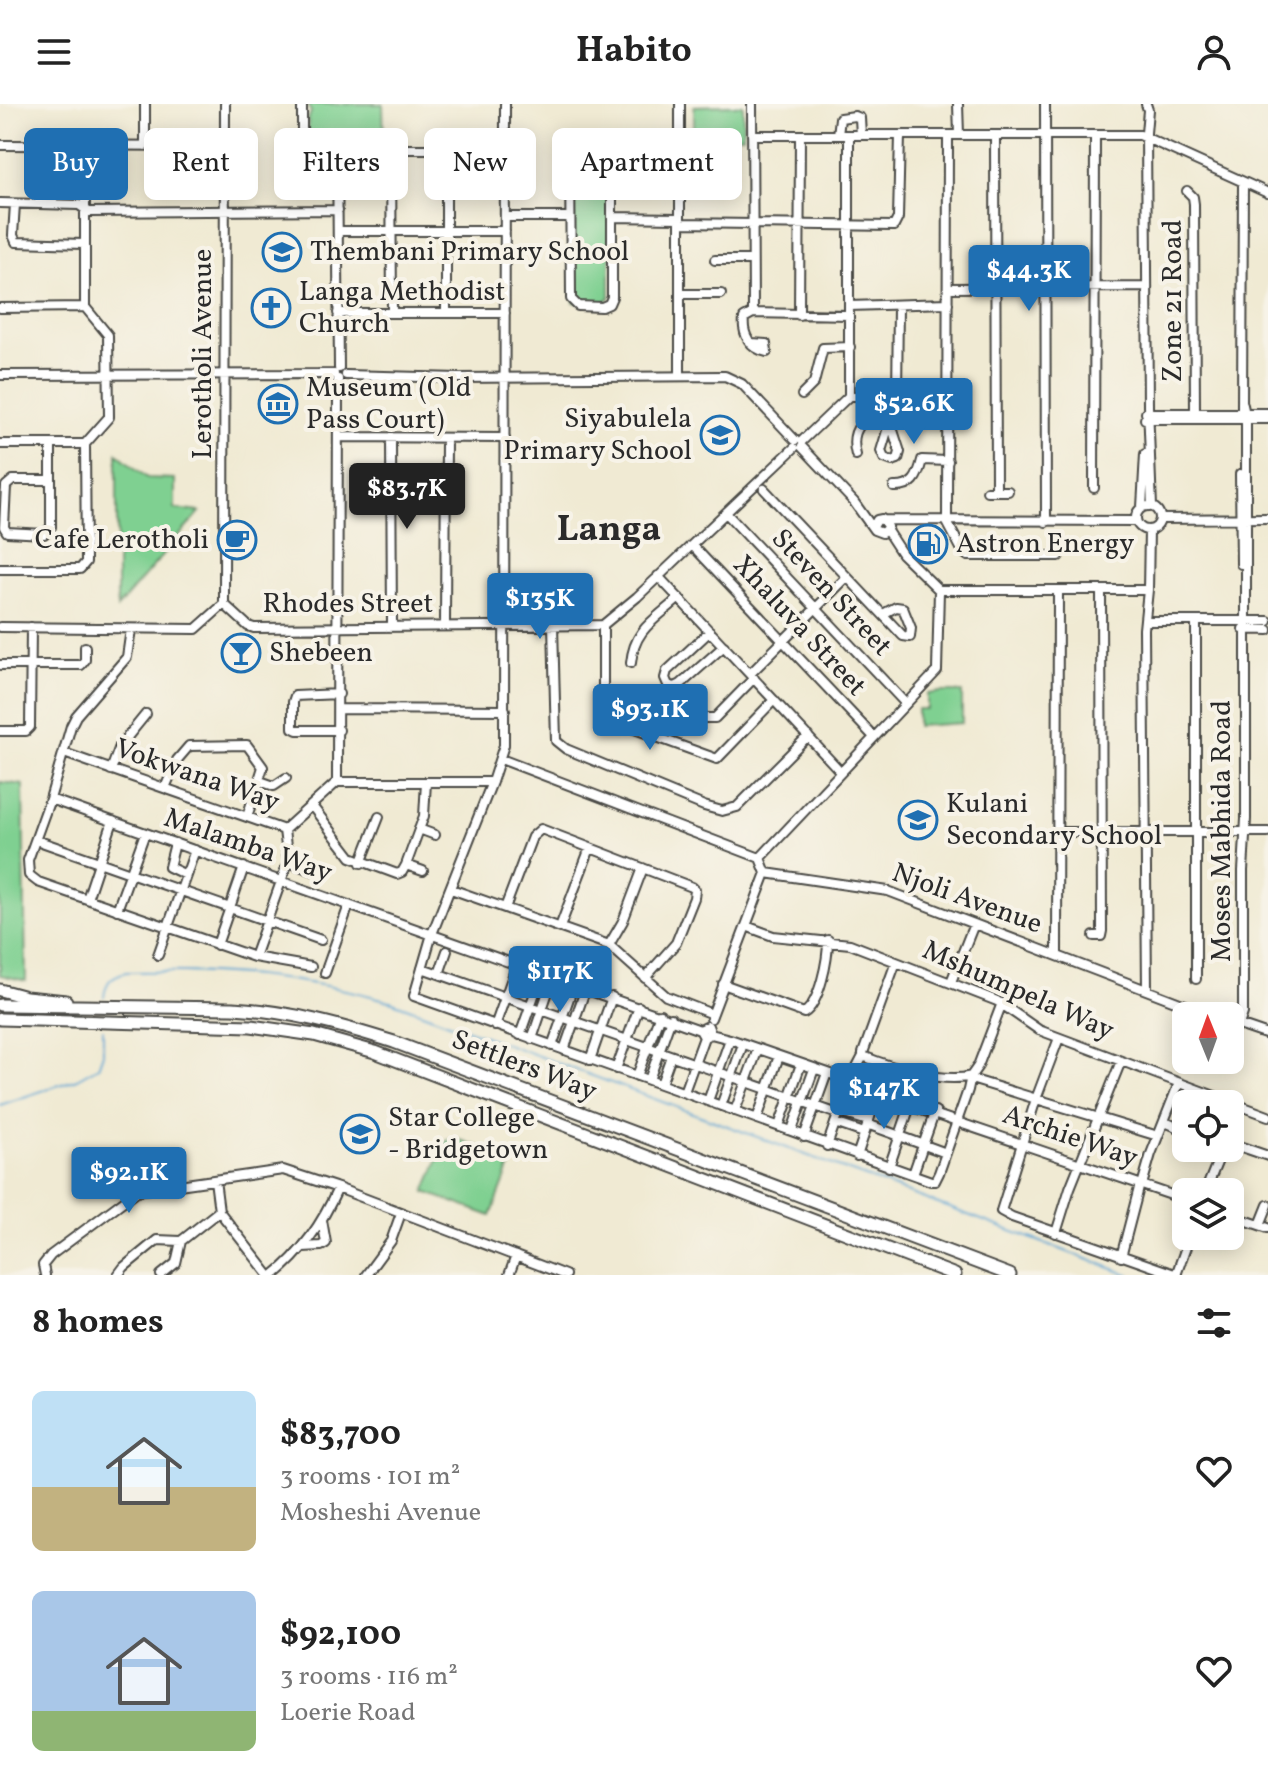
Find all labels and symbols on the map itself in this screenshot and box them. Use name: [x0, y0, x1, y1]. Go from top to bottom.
street label: Zone 21 Road: [1154, 220, 1193, 382]
school or university icon: Thembani Primary School: [261, 231, 303, 273]
place label: Thembani Primary School: [310, 233, 629, 272]
pin: $44.3K: [964, 245, 1094, 313]
street label: Lerotholi Avenue: [184, 249, 223, 459]
place label: Langa Methodist Church: [299, 273, 505, 344]
church icon: Langa Methodist Church: [250, 287, 292, 329]
place label: Museum (Old Pass Court): [306, 369, 472, 440]
pin: $52.6K: [849, 378, 979, 446]
museum icon: Museum (Old Pass Court): [257, 383, 299, 425]
place label: Siyabulela Primary School: [503, 400, 692, 471]
school or university icon: Siyabulela Primary School: [699, 414, 741, 456]
pin: $83.7K: [342, 463, 472, 531]
district label: Langa: [557, 506, 661, 556]
cafe icon: Cafe Lerotholi: [216, 519, 258, 561]
place label: Cafe Lerotholi: [35, 521, 209, 560]
street label: Steven Street: [762, 521, 900, 665]
fuel station icon: Astron Energy: [907, 523, 949, 565]
place label: Astron Energy: [956, 525, 1134, 564]
street label: Xhaluva Street: [723, 547, 875, 705]
pin: $135K: [484, 573, 596, 641]
street label: Rhodes Street: [263, 585, 433, 624]
bar icon: Shebeen: [220, 632, 262, 674]
place label: Shebeen: [269, 634, 373, 673]
pin: $93.1K: [585, 684, 715, 752]
street label: Moses Mabhida Road: [1203, 700, 1242, 962]
street label: Vokwana Way: [109, 730, 285, 822]
place label: Kulani Secondary School: [946, 785, 1162, 856]
street label: Malamba Way: [159, 799, 337, 893]
school or university icon: Kulani Secondary School: [897, 799, 939, 841]
street label: Njoli Avenue: [886, 854, 1048, 944]
street label: Mshumpela Way: [916, 931, 1120, 1051]
pin: $117K: [504, 946, 616, 1014]
north arrow: [1172, 1002, 1244, 1074]
street label: Settlers Way: [446, 1020, 602, 1112]
pin: $147K: [828, 1063, 940, 1131]
street label: Archie Way: [997, 1096, 1143, 1178]
place label: Star College - Bridgetown: [388, 1099, 548, 1170]
school or university icon: Star College - Bridgetown: [339, 1113, 381, 1155]
pin: $92.1K: [64, 1147, 194, 1215]

